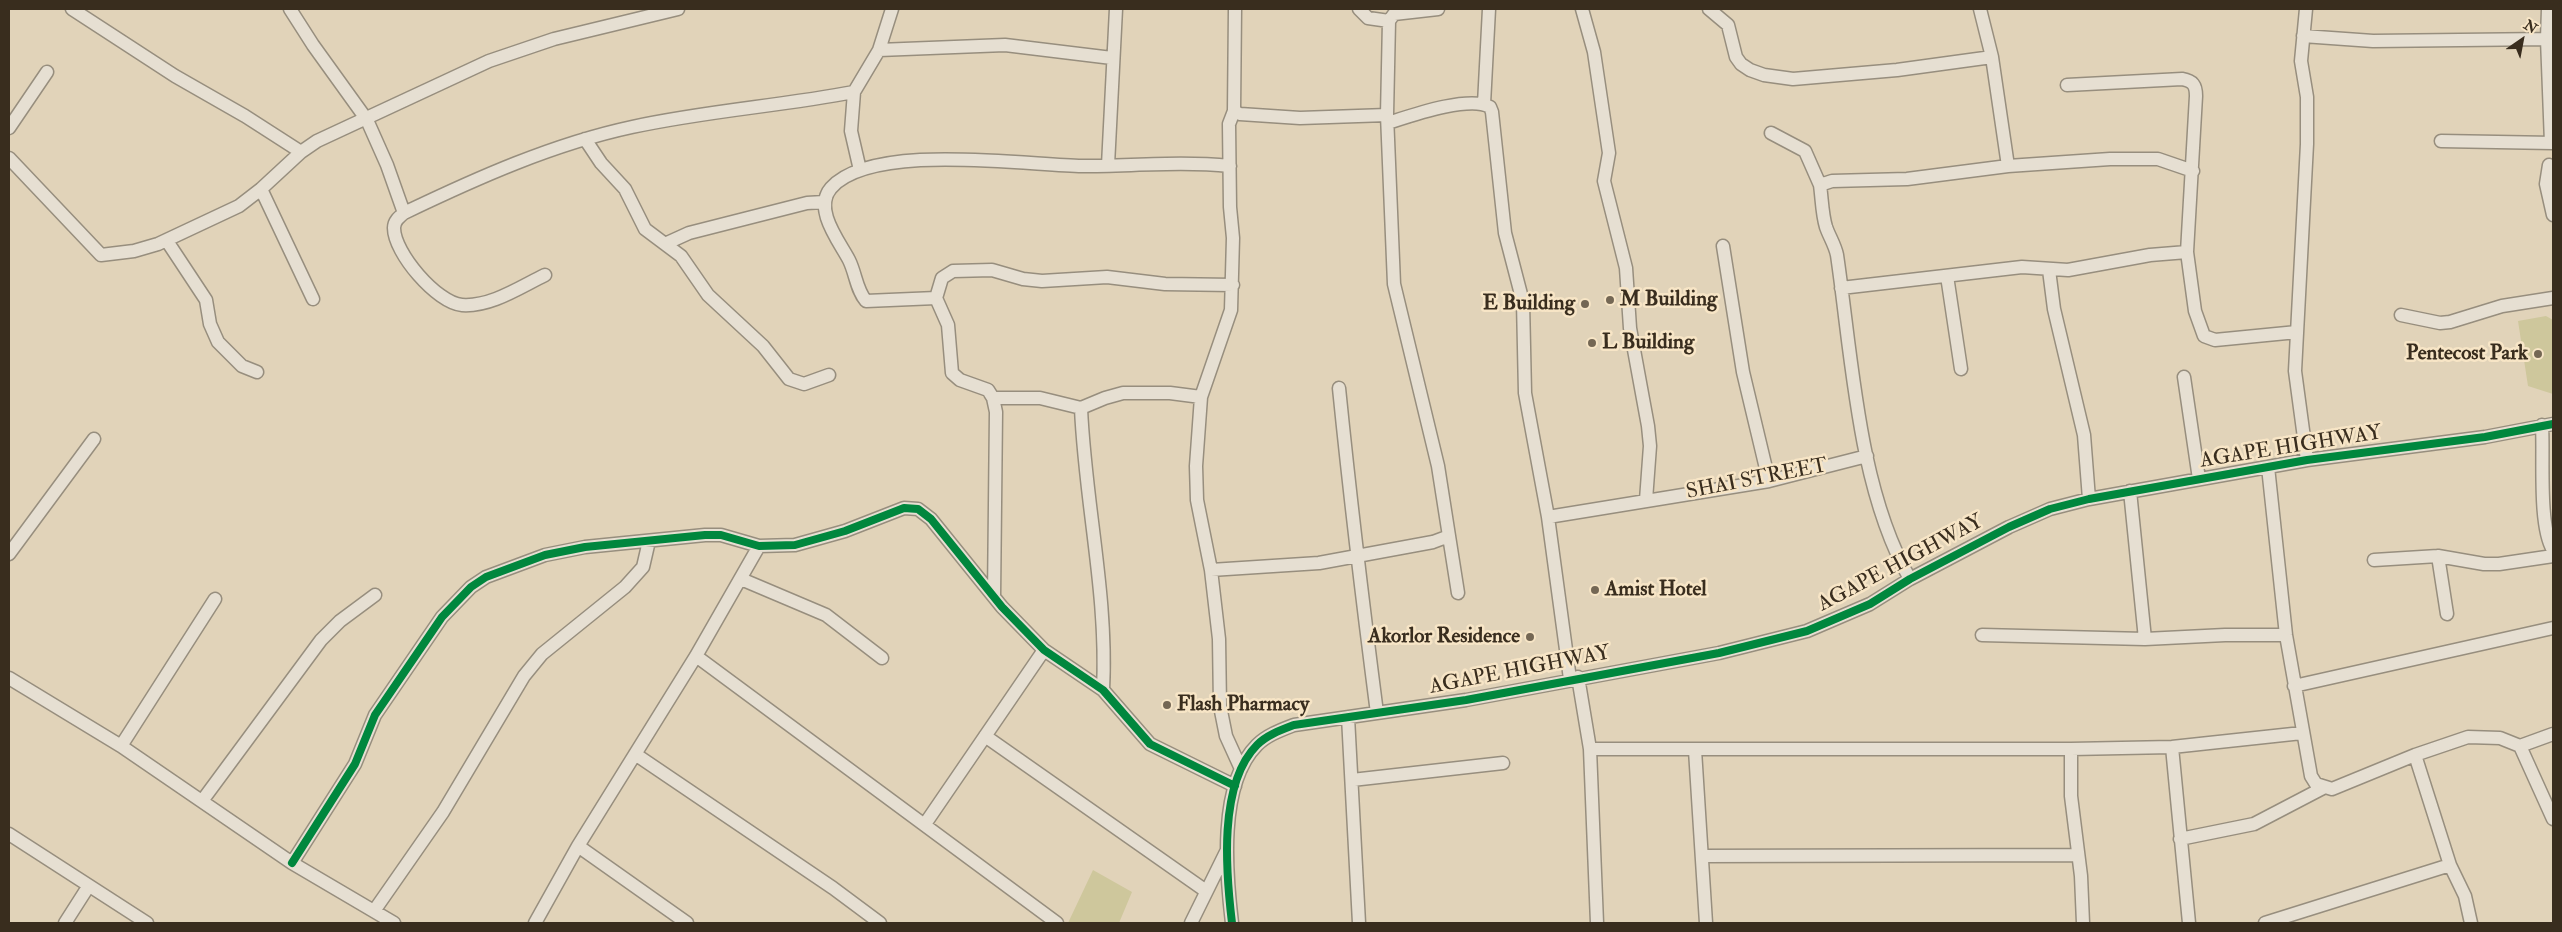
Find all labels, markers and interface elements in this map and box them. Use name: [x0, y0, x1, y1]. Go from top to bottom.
north arrow: [2497, 15, 2547, 65]
text: N: [2521, 16, 2540, 38]
place label: M Building: [1620, 287, 1717, 313]
place label: E Building: [1483, 291, 1575, 317]
marker: M Building: [1604, 294, 1616, 306]
marker: E Building: [1579, 298, 1591, 310]
place label: L Building: [1602, 330, 1694, 356]
marker: L Building: [1586, 337, 1598, 349]
place label: Pentecost Park: [2406, 341, 2528, 367]
marker: Pentecost Park: [2532, 348, 2544, 360]
street label: AGAPE HIGHWAY: [2198, 421, 2384, 475]
street label: SHAI STREET: [1684, 454, 1830, 506]
street label: AGAPE HIGHWAY: [1814, 510, 1988, 618]
place label: Amist Hotel: [1605, 577, 1707, 603]
marker: Amist Hotel: [1589, 584, 1601, 596]
place label: Akorlor Residence: [1368, 624, 1520, 650]
marker: Akorlor Residence: [1524, 631, 1536, 643]
street label: AGAPE HIGHWAY: [1428, 641, 1612, 701]
place label: Flash Pharmacy: [1177, 692, 1309, 718]
marker: Flash Pharmacy: [1161, 699, 1173, 711]

